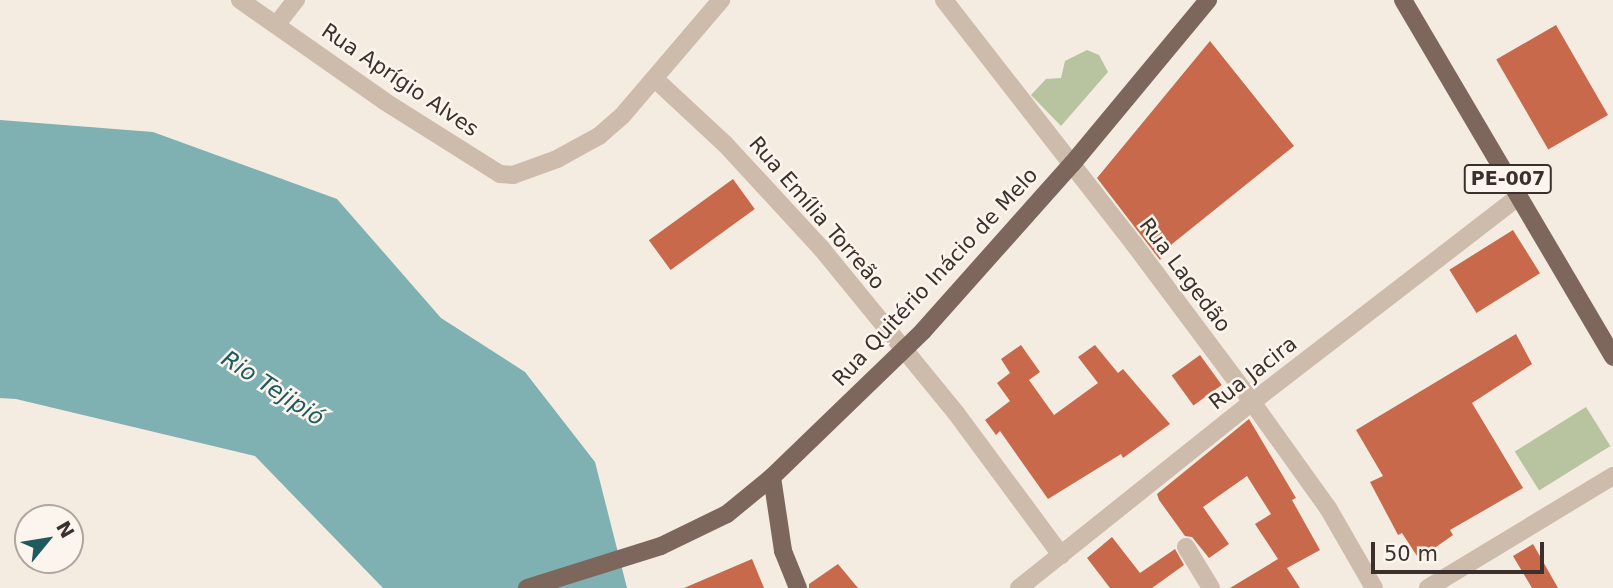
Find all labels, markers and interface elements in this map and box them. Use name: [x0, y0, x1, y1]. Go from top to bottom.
street label: Rua Aprígio Alves: [317, 18, 483, 142]
street label: Rua Emília Torreão: [744, 131, 890, 295]
street label: Rua Quitério Inácio de Melo: [827, 163, 1043, 391]
road number: PE-007: [1462, 164, 1554, 195]
street label: Rua Lagedão: [1134, 213, 1236, 337]
street label: Rua Jacira: [1204, 331, 1302, 415]
water label: Rio Tejipió: [216, 345, 330, 431]
north arrow: [14, 504, 84, 574]
text: N: [52, 517, 79, 542]
scale bar: [1375, 528, 1548, 572]
text: 50 m: [1384, 542, 1438, 566]

